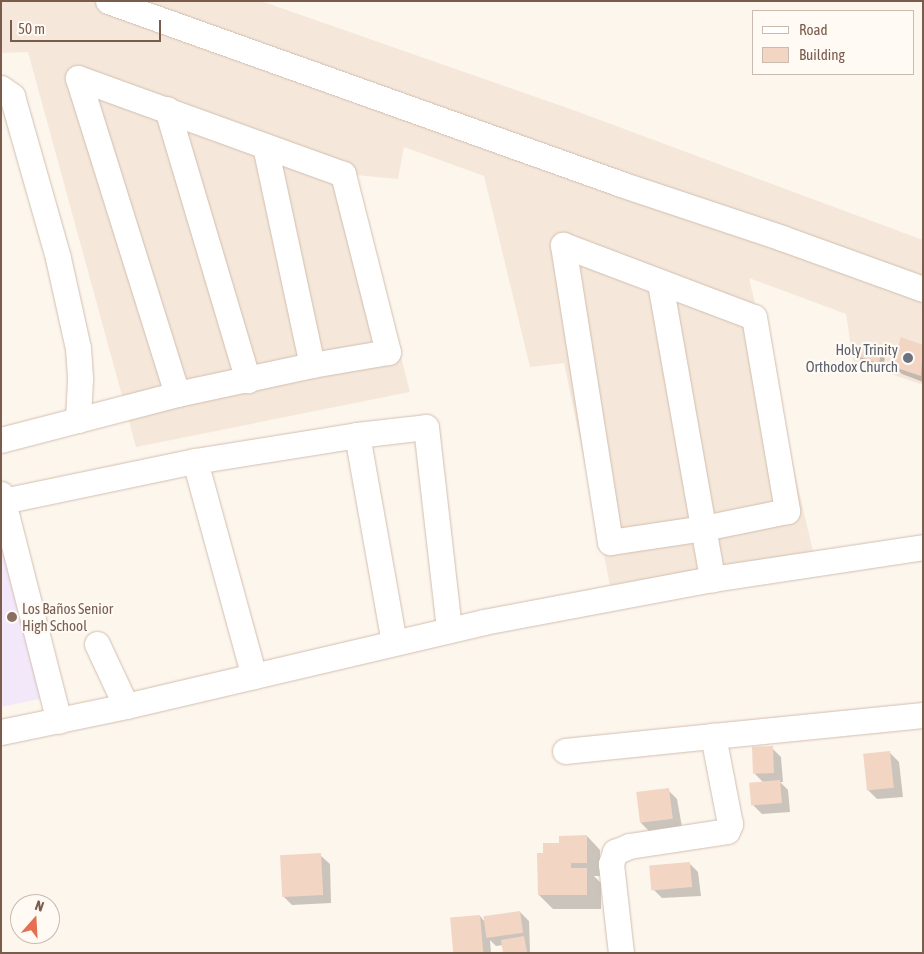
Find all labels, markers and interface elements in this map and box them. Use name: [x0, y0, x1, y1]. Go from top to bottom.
scale bar: [12, 10, 164, 42]
legend: [752, 10, 914, 75]
text: 50 m: [18, 20, 45, 37]
text: Road: [799, 21, 828, 38]
text: Building: [799, 46, 845, 63]
place label: Holy Trinity Orthodox Church: [806, 340, 898, 375]
marker: Holy Trinity Orthodox Church: [902, 352, 914, 364]
place label: Los Baños Senior High School: [22, 599, 113, 634]
marker: Los Baños Senior High School: [6, 611, 18, 623]
north arrow: [10, 894, 60, 944]
text: N: [33, 897, 46, 915]

